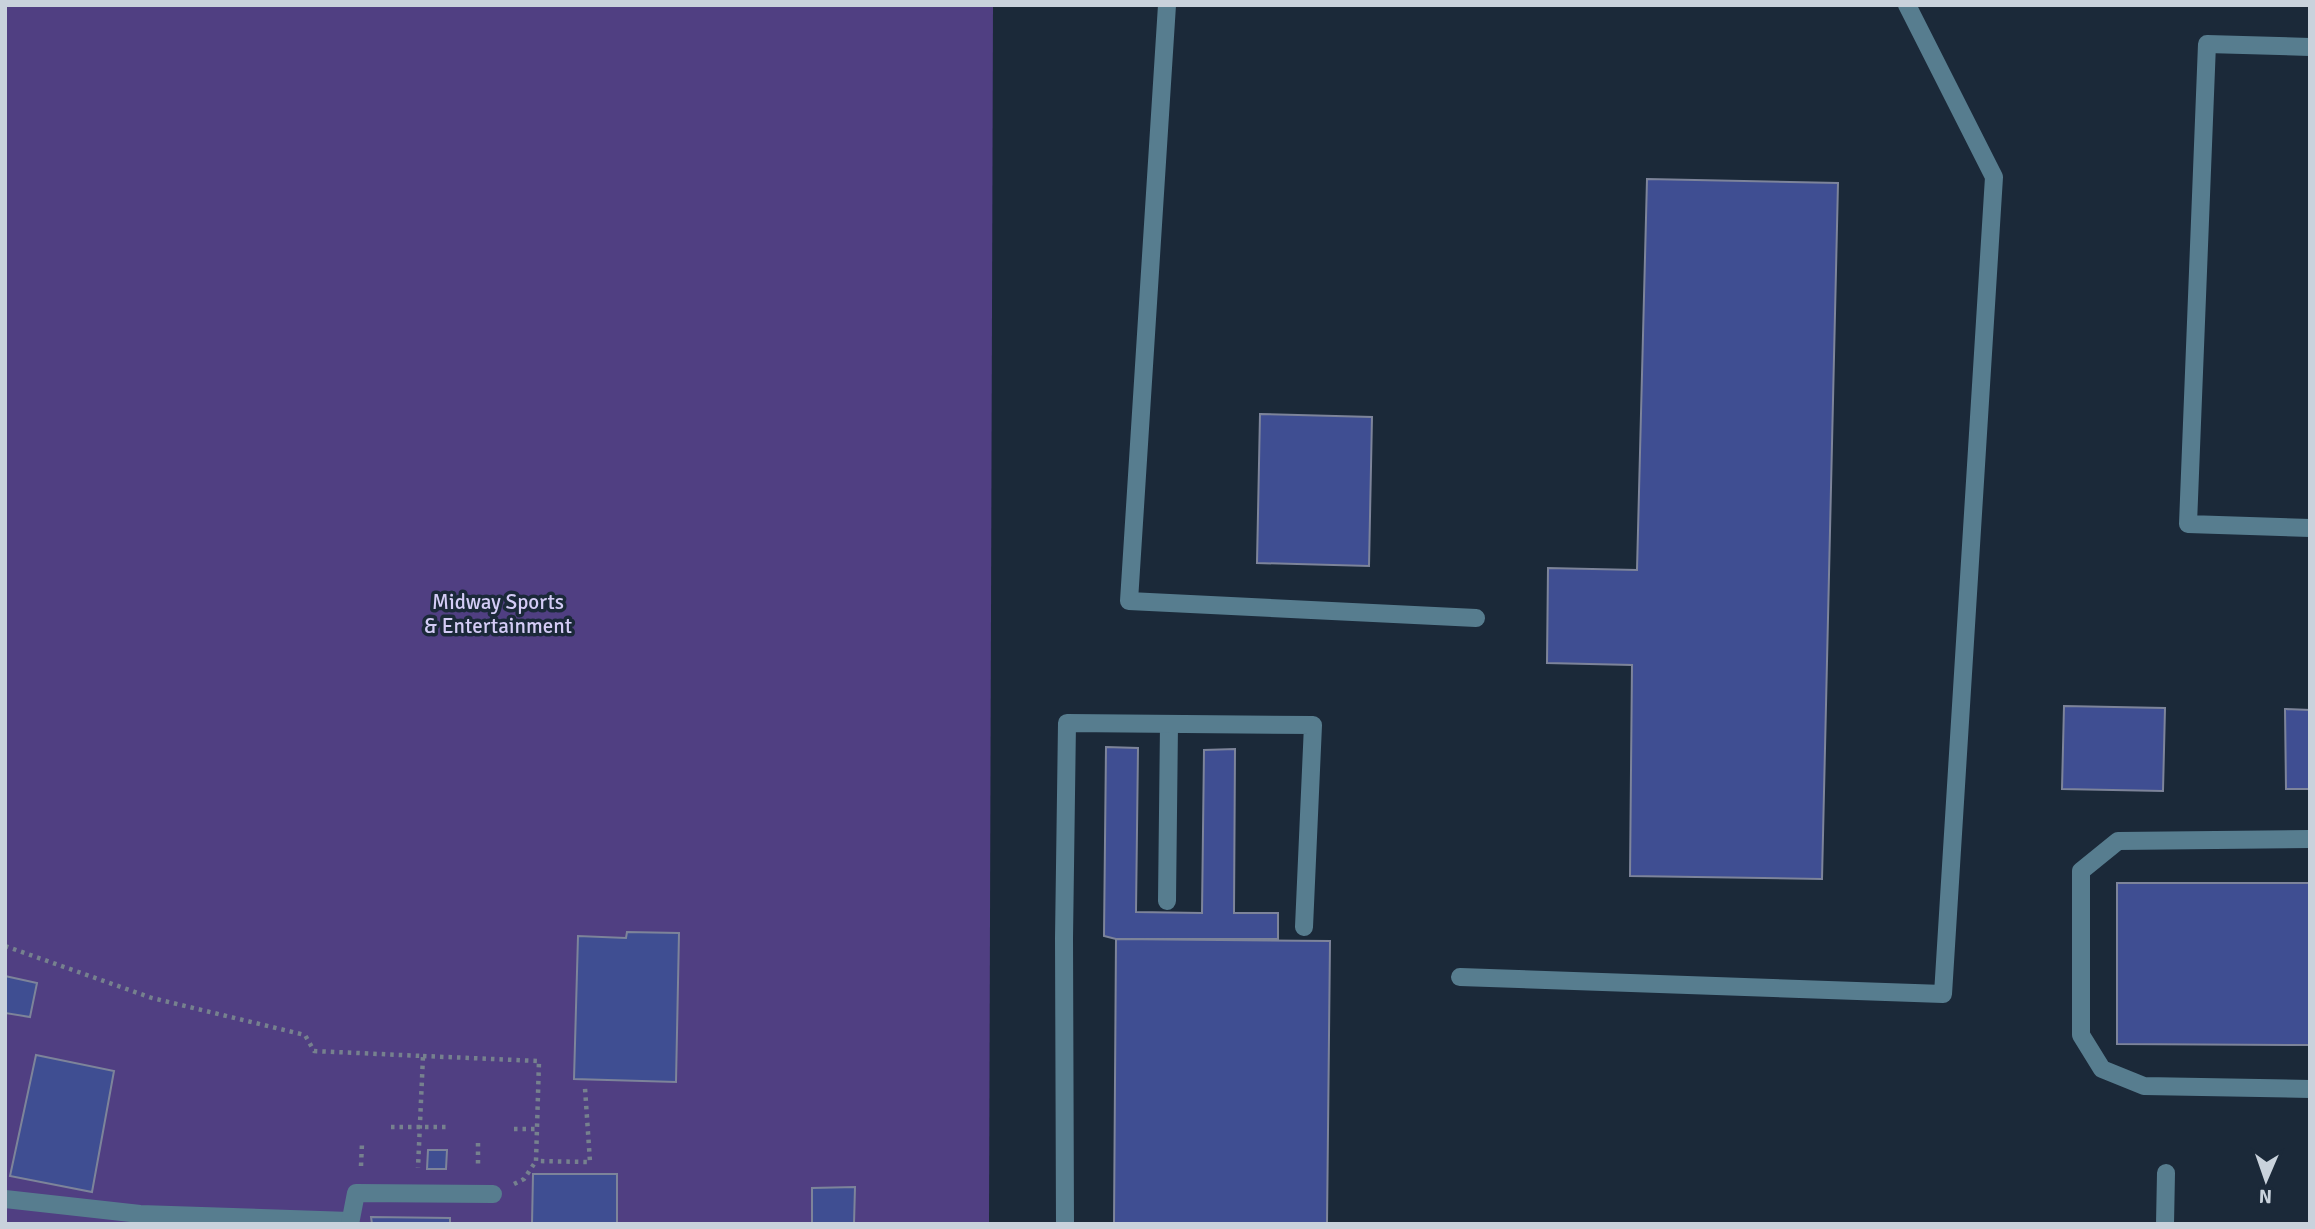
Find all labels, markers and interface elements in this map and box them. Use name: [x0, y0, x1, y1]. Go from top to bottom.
park label: Midway Sports & Entertainment: [424, 589, 572, 639]
north arrow: [2231, 1145, 2301, 1215]
text: N: [2258, 1184, 2272, 1208]

